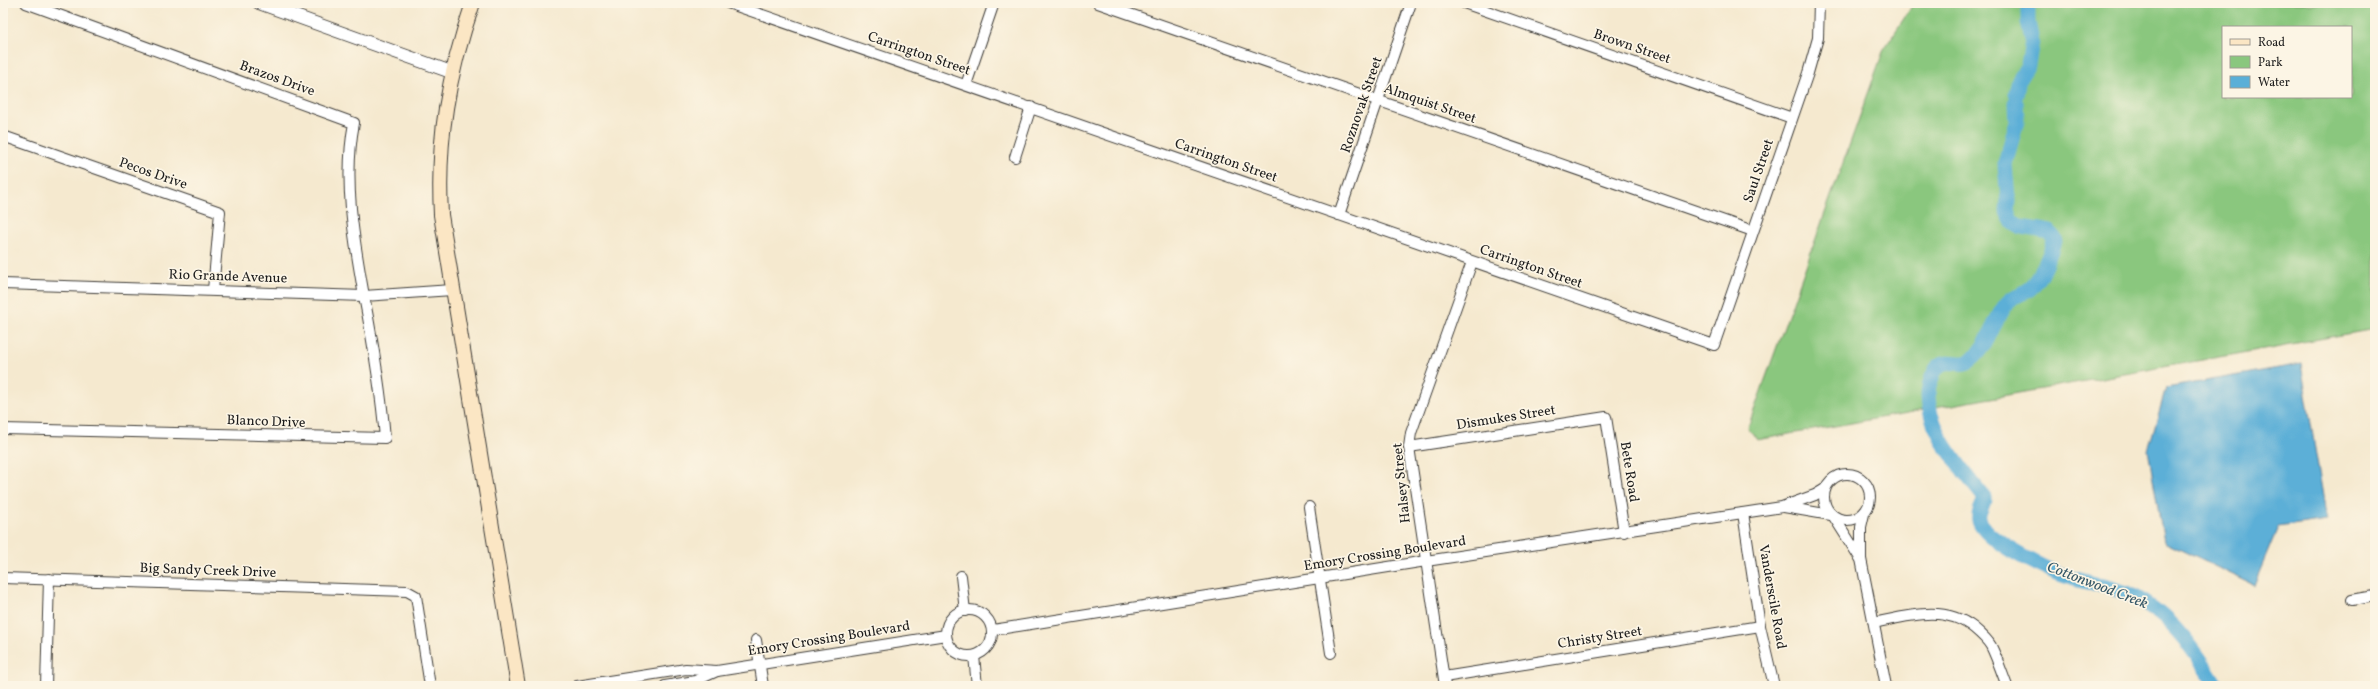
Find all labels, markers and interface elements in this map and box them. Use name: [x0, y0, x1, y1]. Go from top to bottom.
street label: Brown Street: [1591, 25, 1673, 69]
legend: [2222, 26, 2352, 98]
street label: Carrington Street: [865, 27, 973, 81]
text: Road: [2258, 35, 2285, 51]
street label: Roznovak Street: [1337, 54, 1387, 156]
text: Park: [2258, 55, 2283, 71]
street label: Brazos Drive: [237, 57, 318, 102]
text: Water: [2258, 75, 2290, 91]
street label: Almquist Street: [1381, 79, 1479, 129]
street label: Carrington Street: [1172, 134, 1280, 188]
street label: Saul Street: [1739, 136, 1779, 205]
street label: Pecos Drive: [116, 153, 190, 195]
street label: Carrington Street: [1477, 240, 1585, 294]
street label: Rio Grande Avenue: [168, 265, 288, 289]
street label: Dismukes Street: [1455, 401, 1557, 435]
street label: Blanco Drive: [226, 411, 306, 433]
street label: Bete Road: [1615, 440, 1643, 504]
street label: Halsey Street: [1388, 442, 1416, 524]
street label: Emory Crossing Boulevard: [1303, 532, 1468, 576]
street label: Vanderscile Road: [1753, 543, 1791, 651]
water label: Cottonwood Creek: [2043, 557, 2151, 615]
street label: Big Sandy Creek Drive: [139, 559, 277, 583]
street label: Emory Crossing Boulevard: [747, 617, 912, 661]
street label: Christy Street: [1556, 622, 1644, 654]

